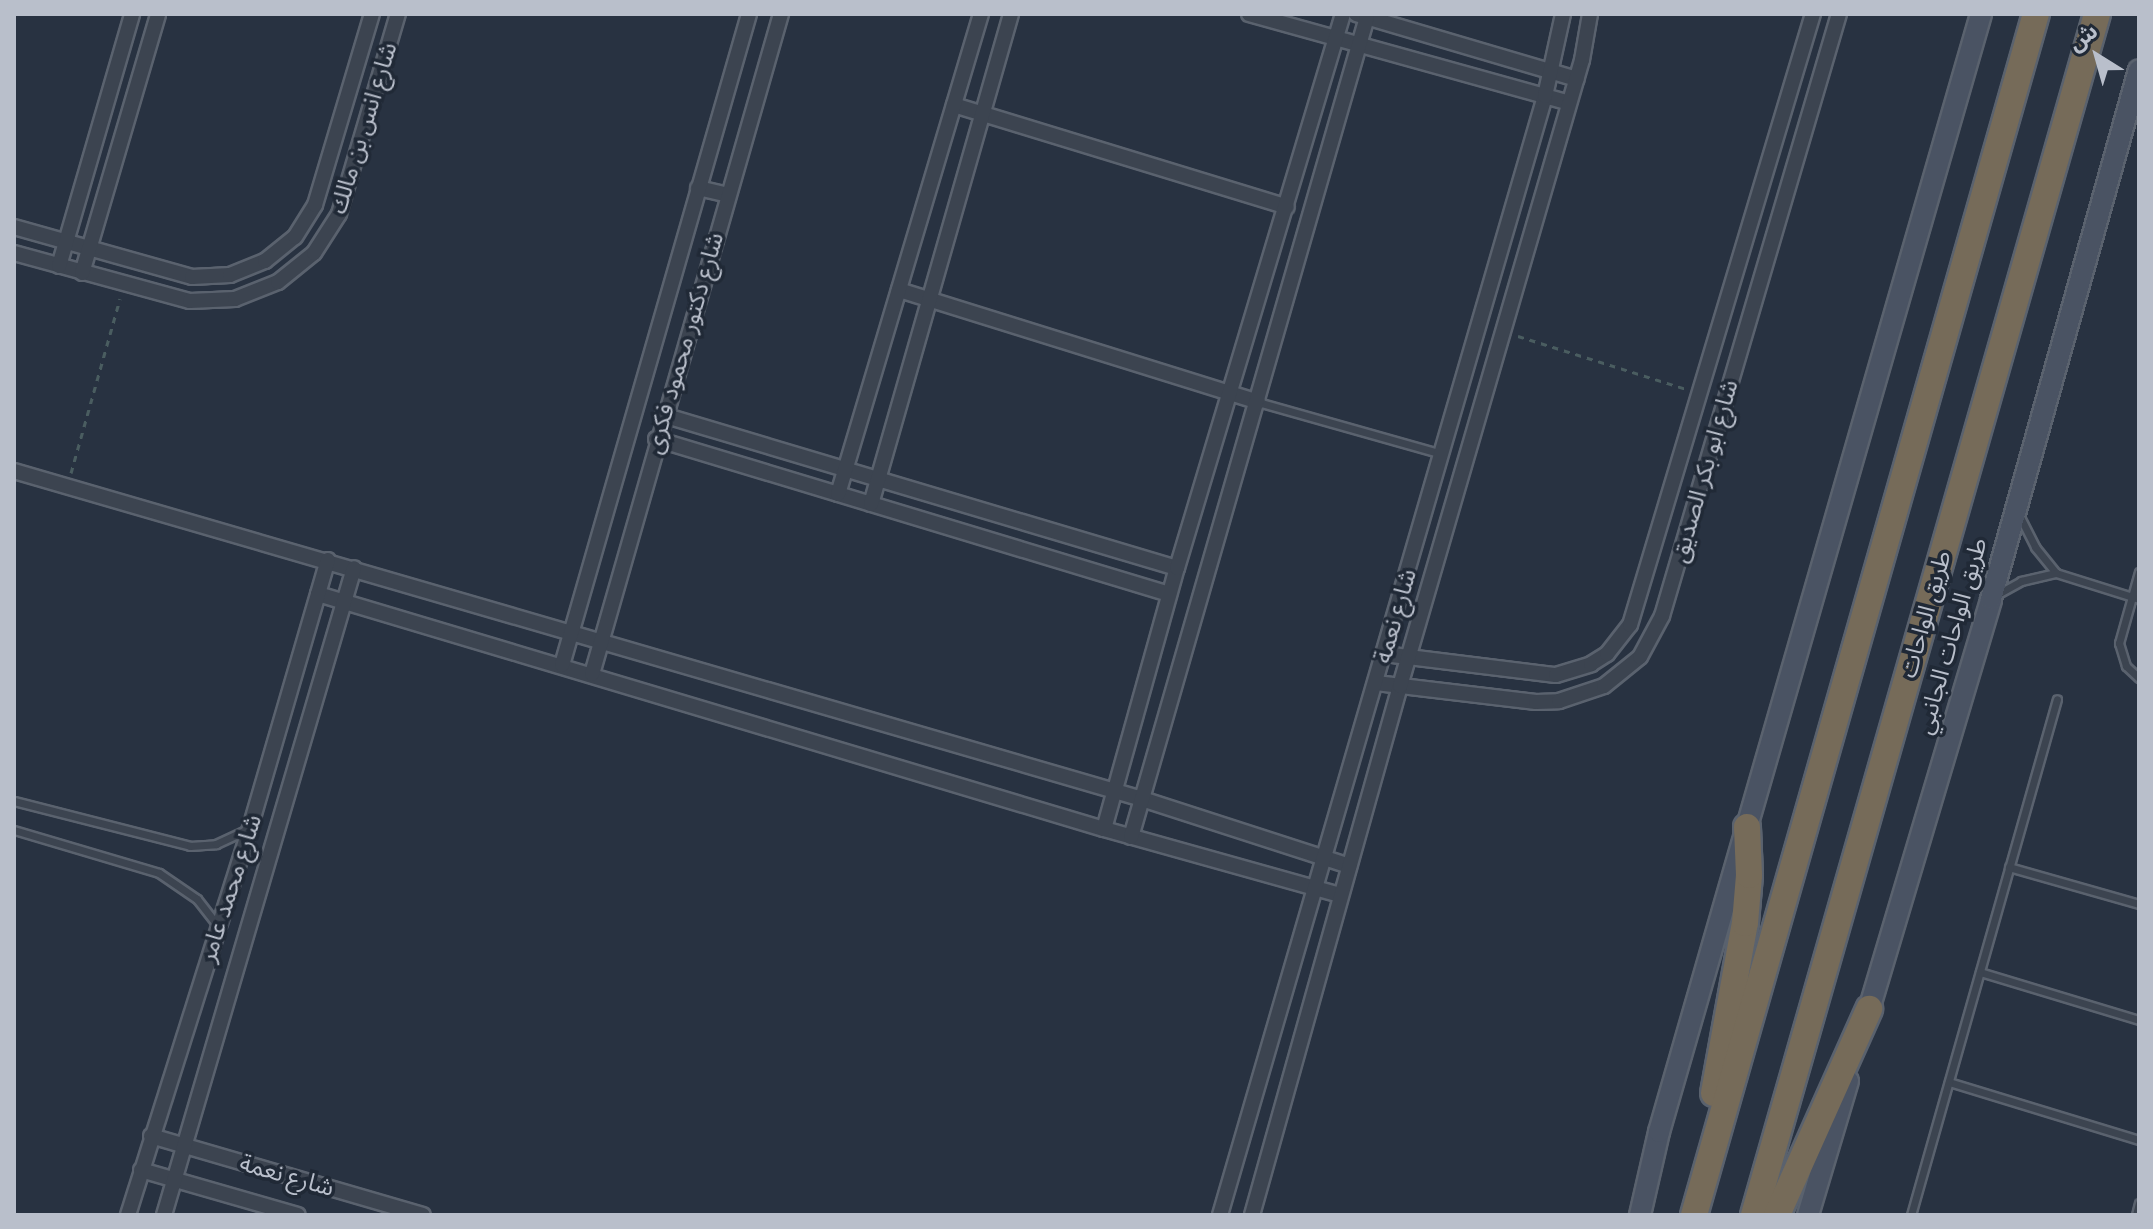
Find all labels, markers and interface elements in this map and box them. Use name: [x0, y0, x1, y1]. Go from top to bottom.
north arrow: [2057, 16, 2137, 96]
text: ش: [2061, 16, 2104, 58]
street label: شارع انس بن مالك: [323, 39, 403, 217]
street label: شارع دكتور محمود فكرى: [639, 229, 729, 457]
street label: شارع ابو بكر الصديق: [1664, 376, 1744, 566]
street label: طريق الواحات الجانبي: [1909, 534, 1993, 738]
street label: طريق الواحات: [1893, 547, 1957, 681]
street label: شارع نعمة: [1368, 566, 1422, 666]
street label: شارع محمد عامر: [193, 811, 267, 965]
street label: شارع نعمة: [237, 1148, 337, 1202]

